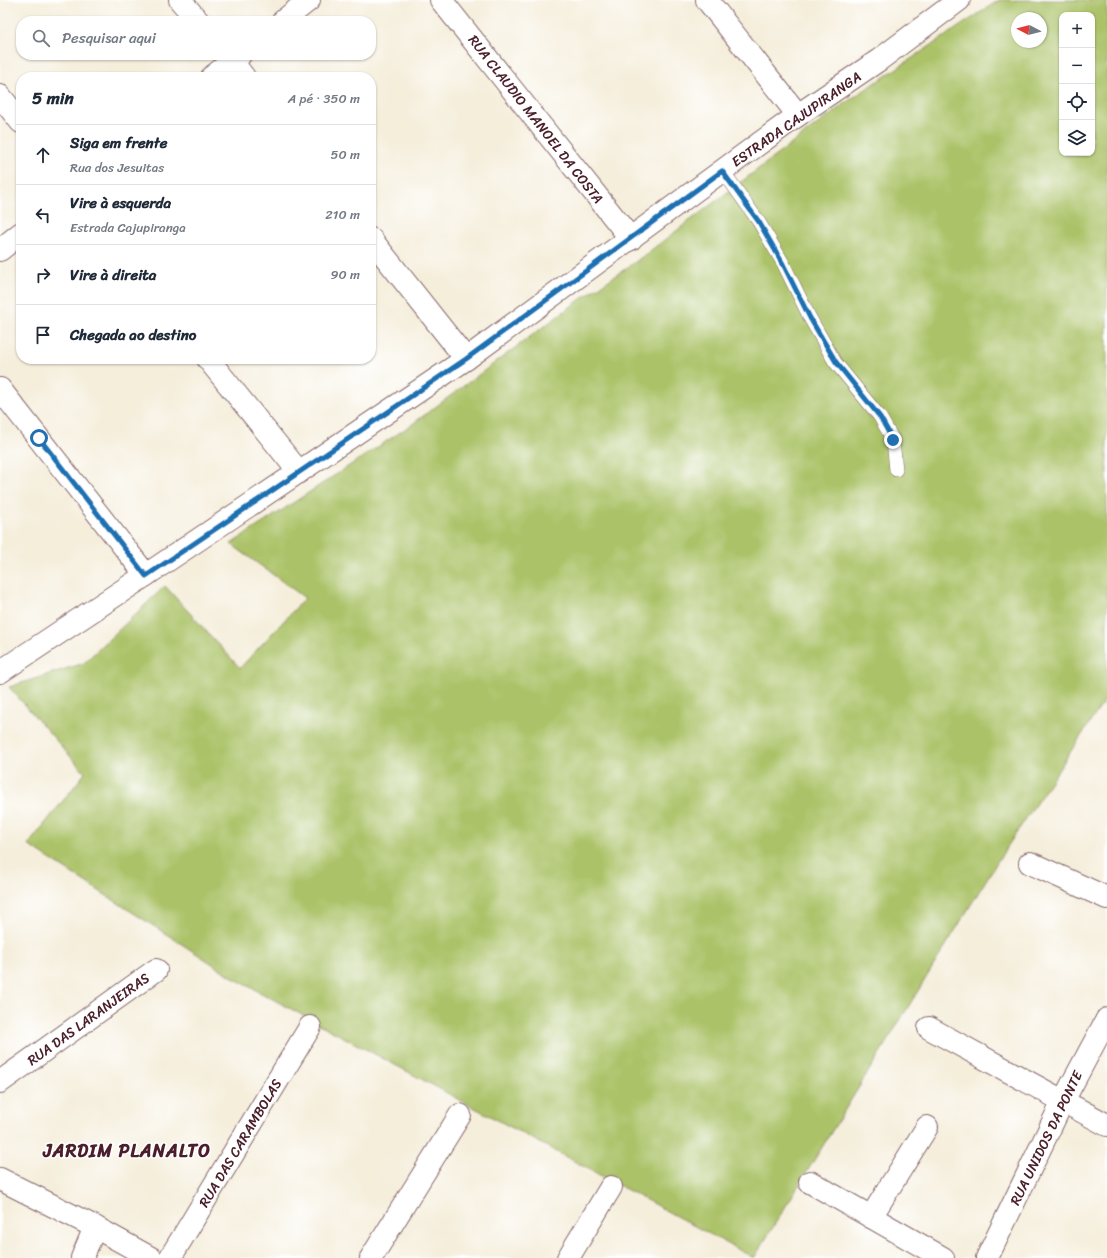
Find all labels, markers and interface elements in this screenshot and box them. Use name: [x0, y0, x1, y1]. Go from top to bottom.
north arrow: [1011, 12, 1047, 48]
map controls: [1059, 12, 1095, 156]
button: +: [1059, 12, 1095, 48]
search box: [16, 16, 376, 60]
text: Pesquisar aqui: [62, 25, 156, 51]
icon: search: [30, 27, 52, 49]
street label: RUA CLAUDIO MANOEL DA COSTA: [461, 29, 610, 209]
button: −: [1059, 48, 1095, 84]
street label: ESTRADA CAJUPIRANGA: [726, 65, 867, 174]
text: 5 min: [32, 83, 74, 113]
button: locate: [1059, 84, 1095, 120]
text: A pé · 350 m: [288, 87, 360, 110]
button: layers: [1059, 120, 1095, 156]
text: Siga em frente: [70, 130, 167, 156]
text: 50 m: [330, 143, 360, 166]
icon: ahead: [32, 144, 54, 166]
text: Rua dos Jesuitas: [70, 156, 164, 179]
text: Vire à esquerda: [70, 190, 171, 216]
text: 210 m: [325, 203, 360, 226]
icon: left: [32, 204, 54, 226]
text: Estrada Cajupiranga: [70, 216, 186, 239]
text: Vire à direita: [70, 262, 156, 288]
text: 90 m: [330, 263, 360, 286]
icon: right: [32, 264, 54, 286]
text: Chegada ao destino: [70, 322, 196, 348]
icon: arrive: [32, 324, 54, 346]
route start: [30, 429, 48, 447]
route end: [884, 431, 902, 449]
street label: RUA DAS LARANJEIRAS: [22, 966, 155, 1073]
street label: RUA UNIDOS DA PONTE: [1003, 1066, 1090, 1210]
street label: RUA DAS CARAMBOLAS: [192, 1074, 289, 1212]
district label: JARDIM PLANALTO: [42, 1135, 211, 1167]

